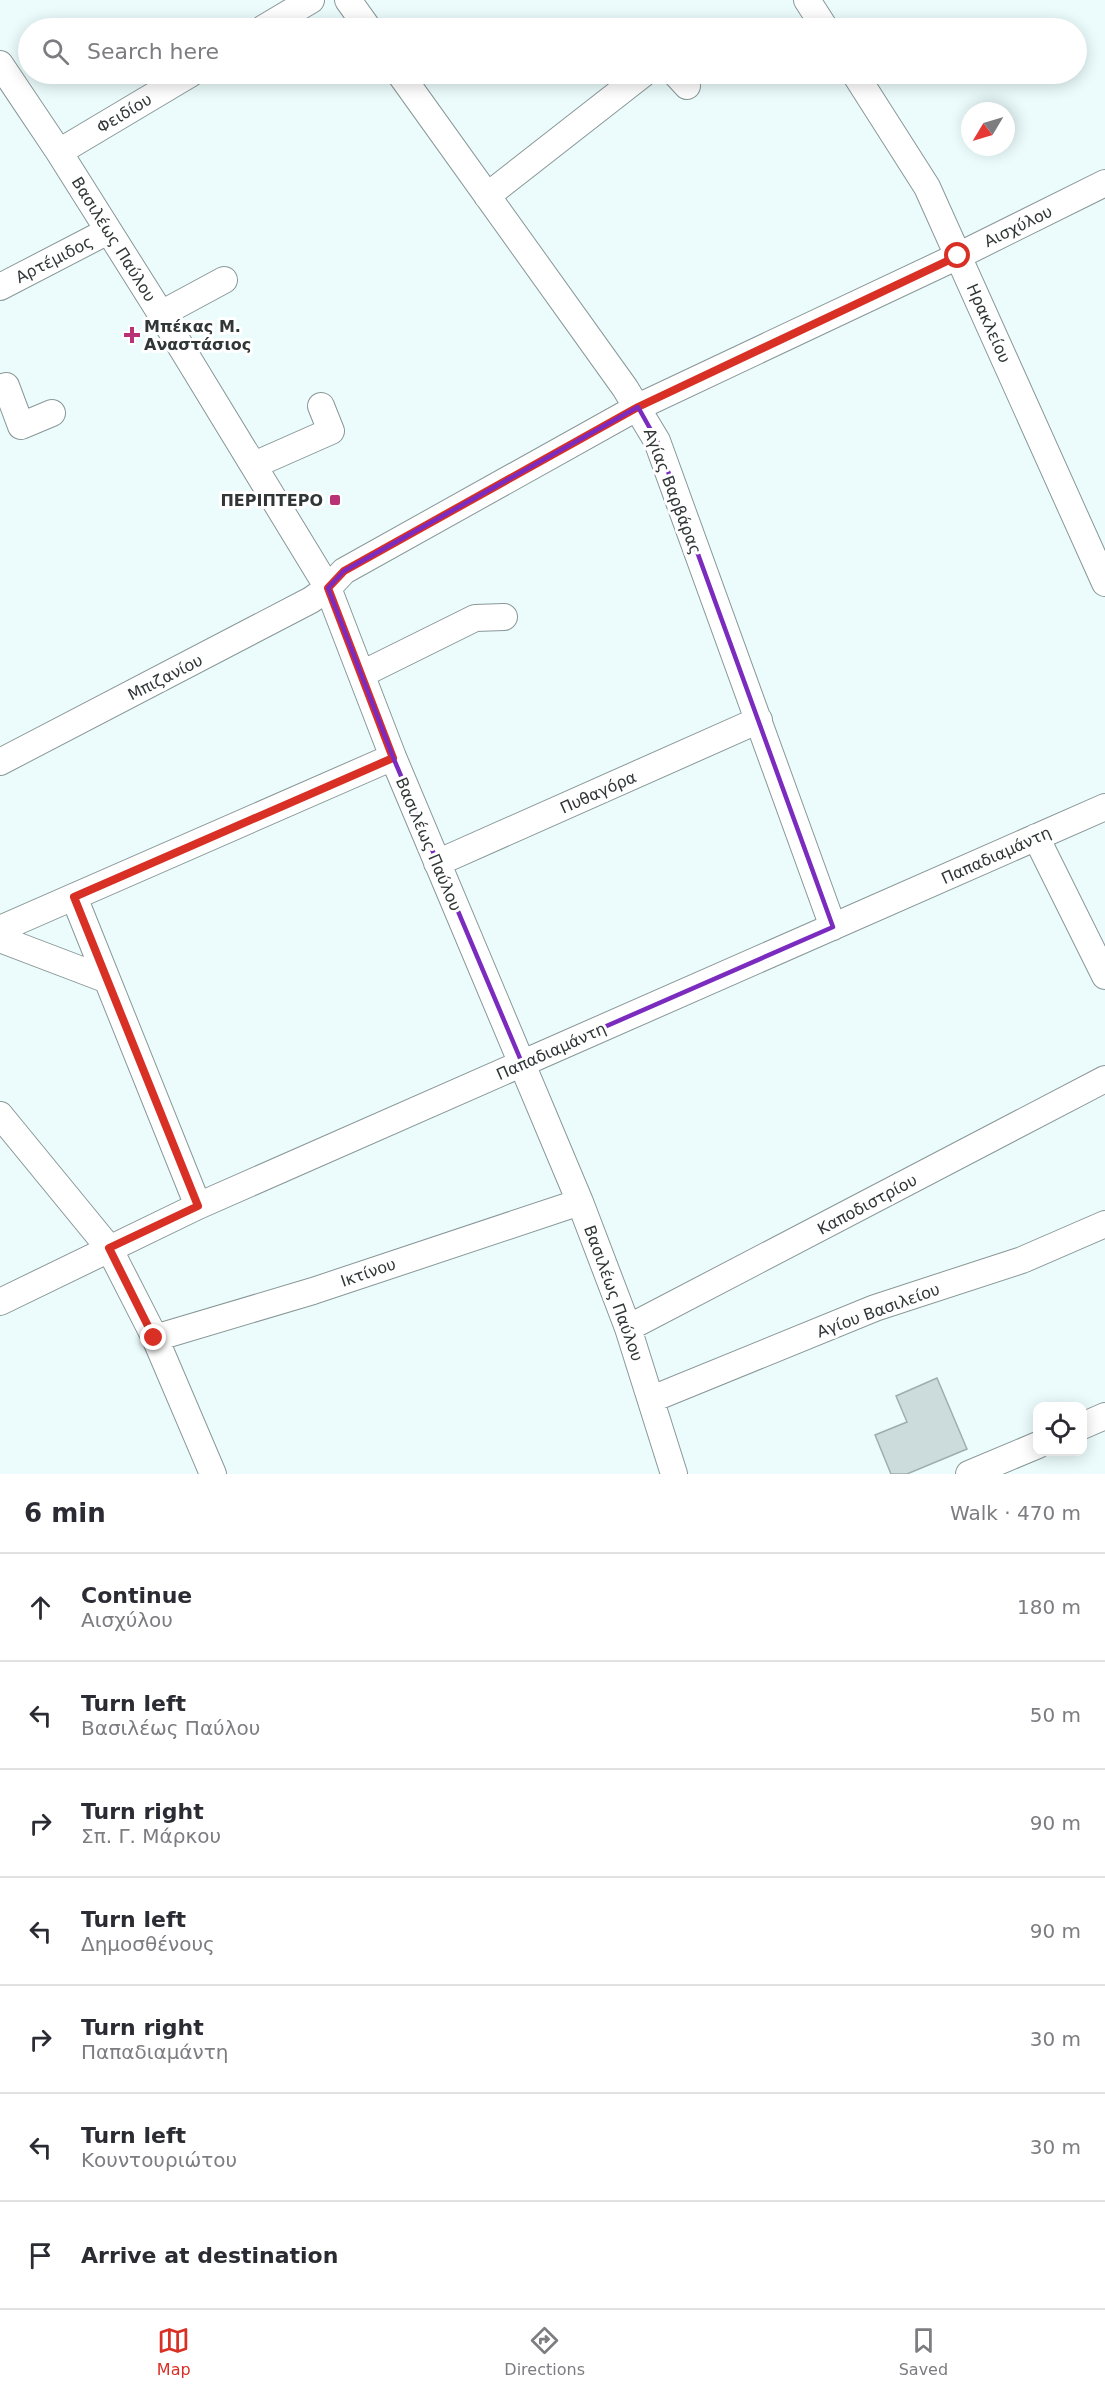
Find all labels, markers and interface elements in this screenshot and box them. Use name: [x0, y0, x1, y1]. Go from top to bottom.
search box: [18, 18, 1087, 84]
icon: search: [39, 35, 72, 68]
text: Search here: [87, 39, 219, 64]
street label: Φειδίου: [93, 90, 155, 137]
north arrow: [961, 102, 1015, 156]
street label: Βασιλέως Παύλου: [68, 173, 160, 305]
street label: Αισχύλου: [981, 202, 1055, 251]
street label: Αρτέμιδος: [13, 232, 96, 287]
route start: [944, 242, 970, 268]
street label: Ηρακλείου: [963, 281, 1014, 366]
place label: Μπέκας Μ. Αναστάσιος: [144, 317, 251, 354]
marker: Μπέκας Μ. Αναστάσιος: [125, 328, 139, 342]
street label: Αγίας Βαρβάρας: [640, 426, 705, 557]
place label: ΠΕΡΙΠΤΕΡΟ: [220, 491, 323, 510]
marker: ΠΕΡΙΠΤΕΡΟ: [328, 493, 342, 507]
street label: Μπιζανίου: [125, 650, 206, 704]
street label: Πυθαγόρα: [557, 767, 639, 818]
street label: Βασιλέως Παύλου: [392, 774, 465, 914]
street label: Παπαδιαμάντη: [938, 823, 1054, 888]
street label: Παπαδιαμάντη: [493, 1019, 609, 1084]
street label: Καποδιστρίου: [814, 1170, 920, 1239]
street label: Βασιλέως Παύλου: [580, 1223, 647, 1364]
street label: Ικτίνου: [338, 1254, 398, 1291]
street label: Αγίου Βασιλείου: [814, 1279, 942, 1342]
route end: [140, 1324, 166, 1350]
map controls: [1033, 1402, 1087, 1456]
button: locate: [1033, 1402, 1087, 1456]
text: 6 min: [24, 1498, 106, 1528]
text: Walk · 470 m: [950, 1501, 1081, 1525]
text: Continue: [81, 1583, 192, 1608]
icon: ahead: [24, 1591, 57, 1624]
text: 180 m: [1017, 1595, 1081, 1619]
text: Αισχύλου: [81, 1608, 173, 1632]
text: Turn left: [81, 1691, 186, 1716]
icon: left: [24, 1699, 57, 1732]
text: 50 m: [1030, 1703, 1081, 1727]
text: Βασιλέως Παύλου: [81, 1716, 260, 1740]
text: Turn right: [81, 1799, 204, 1824]
icon: right: [24, 1807, 57, 1840]
text: 90 m: [1030, 1811, 1081, 1835]
text: Σπ. Γ. Μάρκου: [81, 1824, 221, 1848]
text: Turn left: [81, 1907, 186, 1932]
icon: left: [24, 1915, 57, 1948]
text: 90 m: [1030, 1919, 1081, 1943]
text: Δημοσθένους: [81, 1932, 215, 1956]
text: Turn right: [81, 2015, 204, 2040]
icon: right: [24, 2023, 57, 2056]
text: 30 m: [1030, 2027, 1081, 2051]
text: Παπαδιαμάντη: [81, 2040, 228, 2064]
text: Turn left: [81, 2123, 186, 2148]
icon: left: [24, 2131, 57, 2164]
text: 30 m: [1030, 2135, 1081, 2159]
text: Κουντουριώτου: [81, 2148, 237, 2172]
icon: arrive: [24, 2239, 57, 2272]
text: Arrive at destination: [81, 2243, 338, 2268]
tab: Map: [157, 2324, 191, 2379]
tab: Directions: [504, 2324, 585, 2379]
tab: Saved: [899, 2324, 948, 2379]

